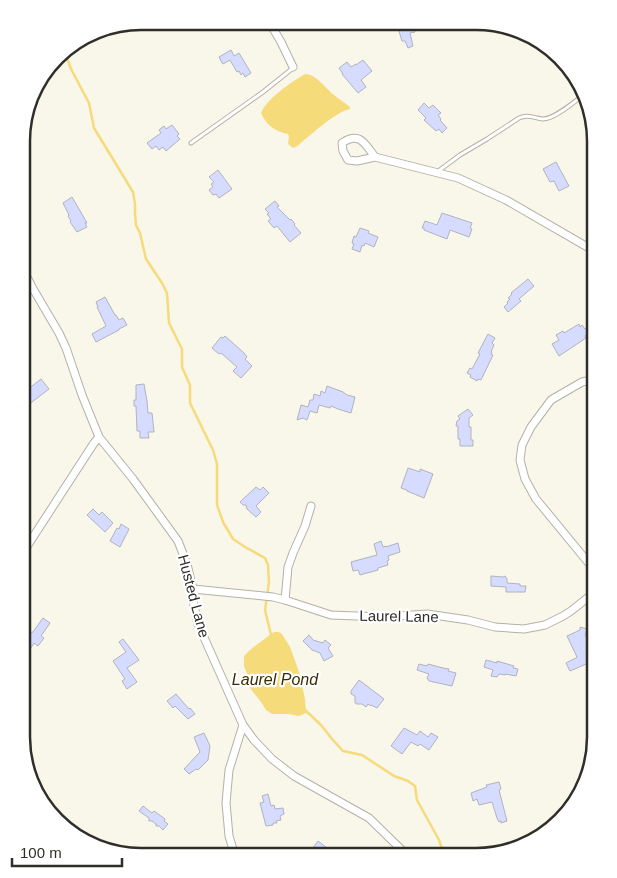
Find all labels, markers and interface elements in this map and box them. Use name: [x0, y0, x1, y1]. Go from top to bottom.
street label: Husted Lane: [175, 553, 213, 639]
street label: Laurel Lane: [359, 607, 439, 625]
water label: Laurel Pond: [232, 671, 319, 688]
scale bar: [12, 836, 122, 868]
text: 100 m: [20, 844, 62, 861]

